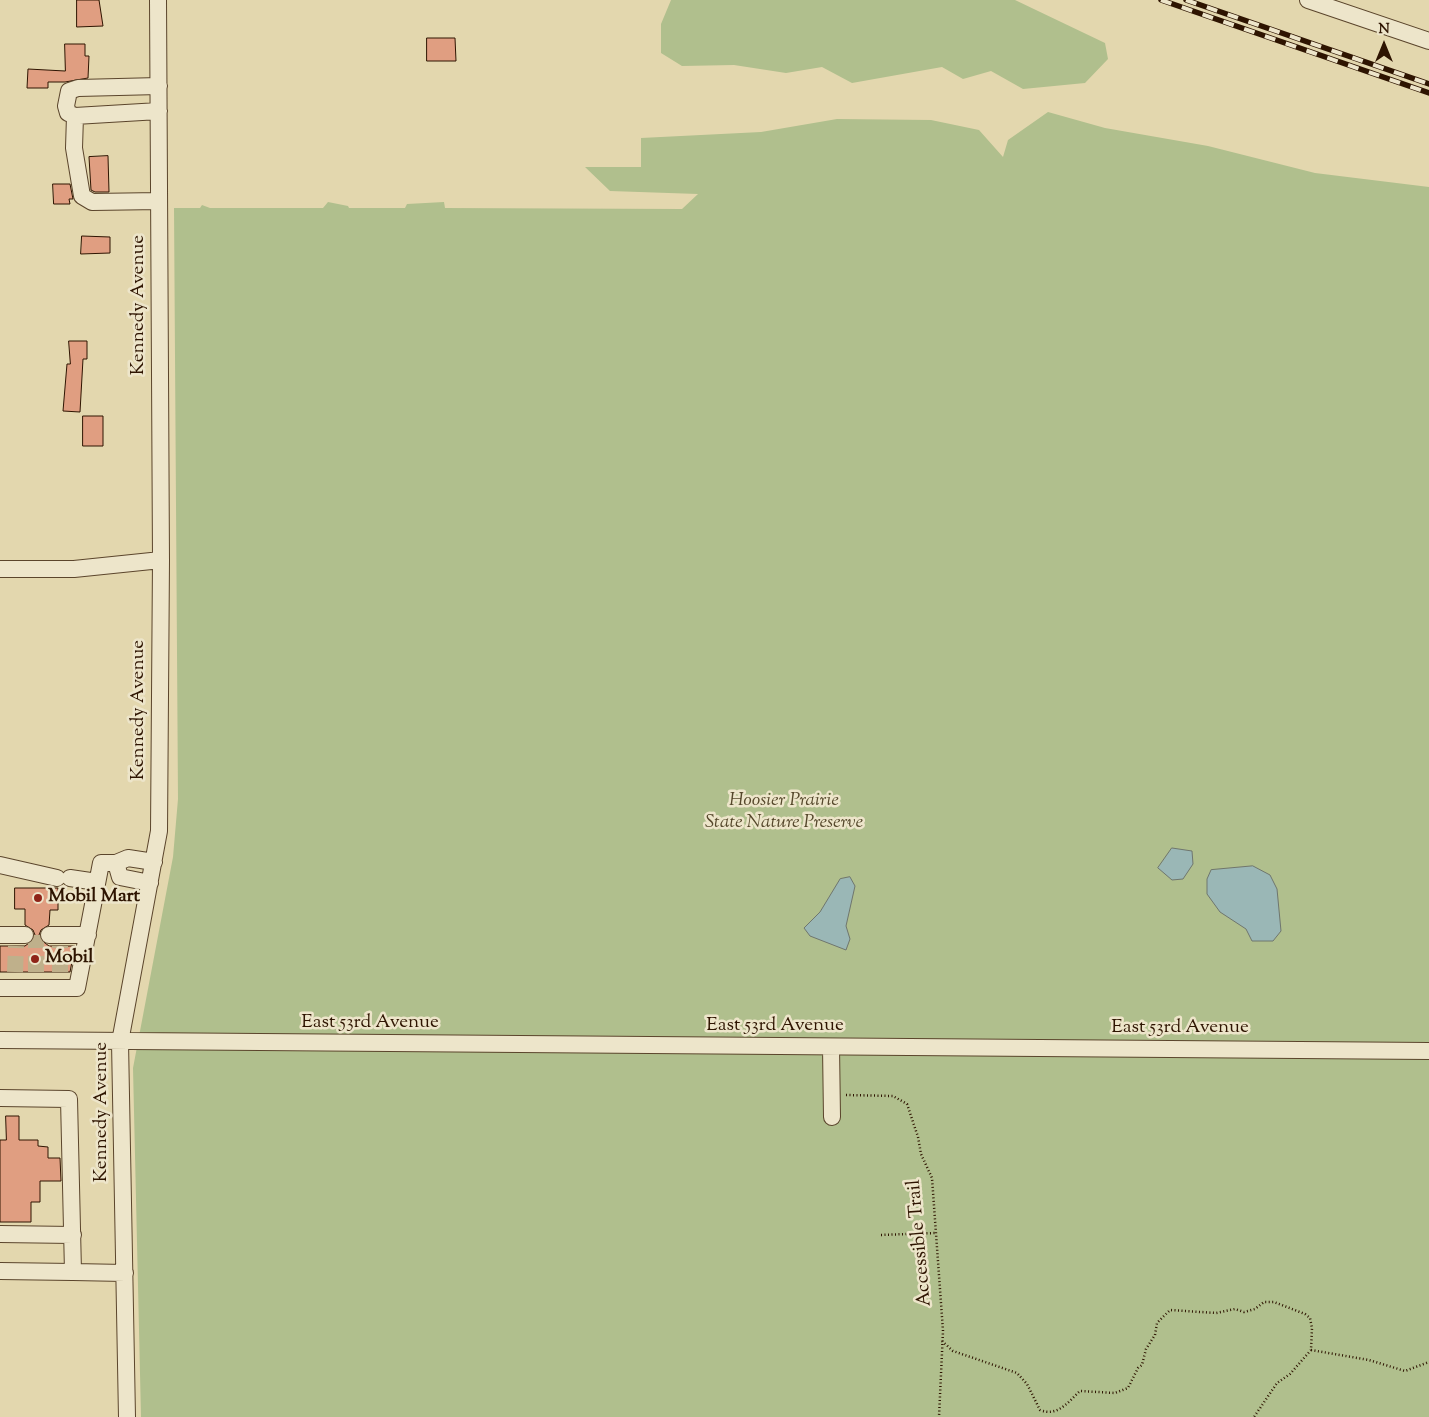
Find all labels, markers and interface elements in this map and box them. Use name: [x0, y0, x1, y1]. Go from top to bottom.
north arrow: [1359, 20, 1409, 70]
text: N: [1378, 20, 1390, 40]
street label: Kennedy Avenue: [129, 235, 151, 375]
street label: Kennedy Avenue: [129, 640, 151, 780]
park label: Hoosier Prairie State Nature Preserve: [705, 791, 863, 835]
place label: Mobil Mart: [48, 887, 140, 909]
marker: Mobil Mart: [32, 892, 44, 904]
place label: Mobil: [45, 948, 93, 970]
marker: Mobil: [29, 953, 41, 965]
street label: East 53rd Avenue: [301, 1013, 439, 1035]
street label: East 53rd Avenue: [706, 1016, 844, 1038]
street label: East 53rd Avenue: [1111, 1018, 1249, 1040]
street label: Kennedy Avenue: [92, 1042, 114, 1182]
street label: Accessible Trail: [904, 1179, 938, 1307]

